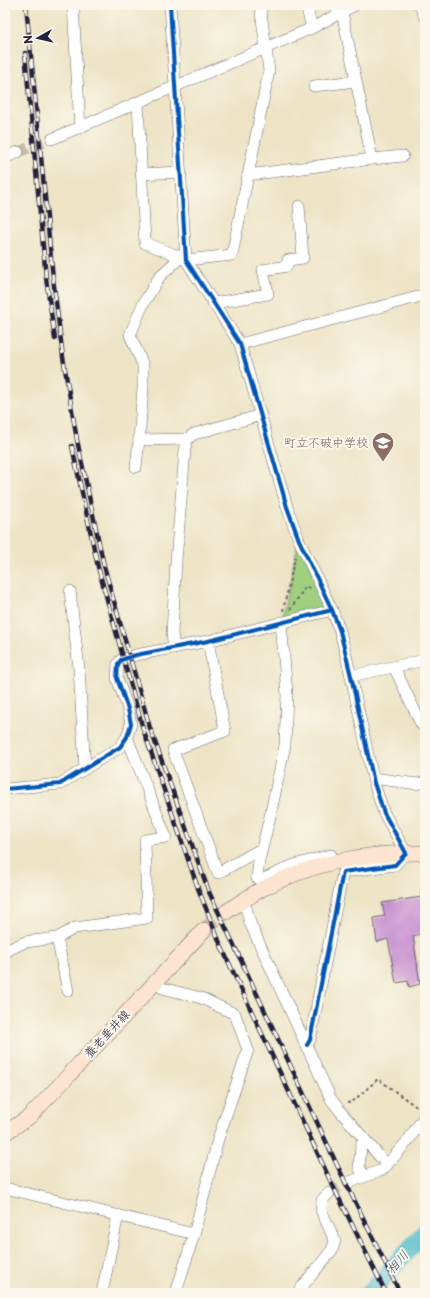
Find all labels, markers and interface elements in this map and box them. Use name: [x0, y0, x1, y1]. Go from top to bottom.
north arrow: [18, 18, 58, 58]
text: N: [19, 34, 37, 45]
school or university icon: 町立不破中学校: [370, 430, 396, 463]
place label: 町立不破中学校: [284, 433, 368, 451]
street label: 養老垂井線: [79, 1005, 133, 1061]
water label: 相川: [381, 1246, 412, 1278]

